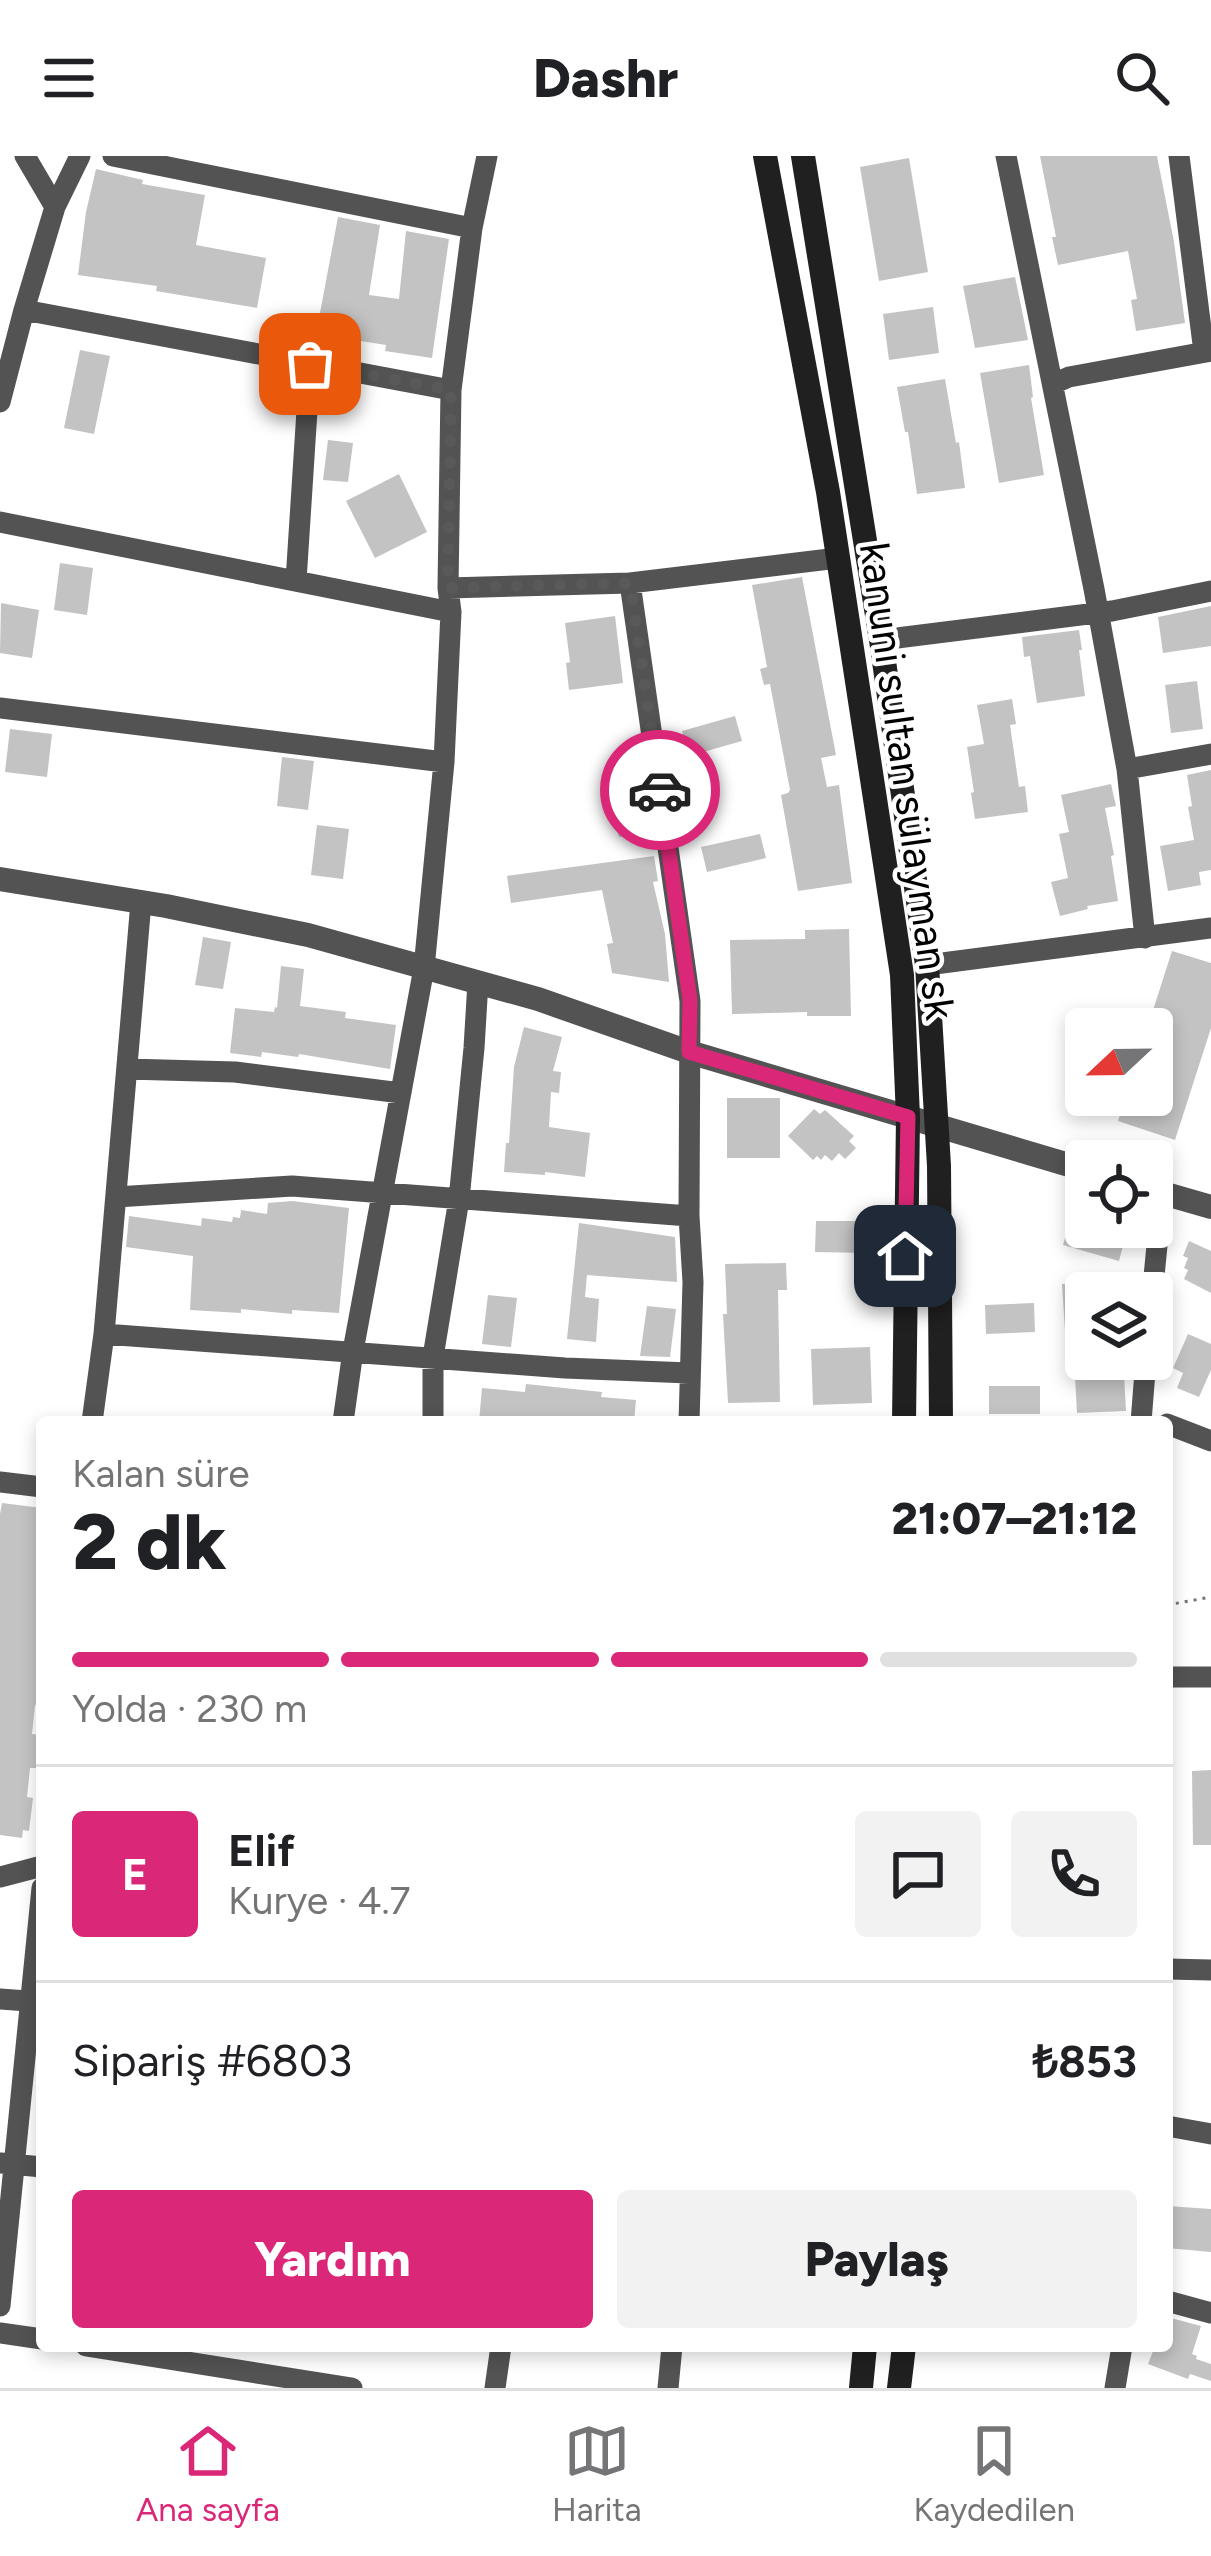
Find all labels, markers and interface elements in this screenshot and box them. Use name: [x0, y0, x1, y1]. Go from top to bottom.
icon: menu: [36, 45, 102, 111]
icon: search: [1109, 45, 1175, 111]
text: Dashr: [533, 46, 678, 111]
pin: [259, 313, 361, 415]
icon: bag: [277, 331, 343, 397]
street label: kanuni sultan sülayman sk: [849, 539, 966, 1024]
courier: [600, 730, 720, 850]
icon: car: [627, 757, 693, 823]
north arrow: [1065, 1008, 1173, 1116]
map controls: [1065, 1008, 1173, 1380]
button: locate: [1065, 1140, 1173, 1248]
pin: [854, 1205, 956, 1307]
icon: home: [872, 1223, 938, 1289]
button: layers: [1065, 1272, 1173, 1380]
text: Kalan süre: [72, 1450, 250, 1497]
text: 21:07–21:12: [891, 1491, 1137, 1545]
text: 2 dk: [72, 1495, 227, 1589]
text: Yolda · 230 m: [72, 1685, 307, 1732]
button: chat: [855, 1811, 981, 1937]
button: phone: [1011, 1811, 1137, 1937]
text: Elif: [228, 1823, 295, 1877]
text: E: [122, 1847, 148, 1901]
text: Kurye · 4.7: [228, 1877, 410, 1924]
text: Sipariş #6803: [72, 2033, 352, 2087]
text: ₺853: [1033, 2034, 1137, 2088]
button: Yardım: [72, 2190, 593, 2328]
button: Paylaş: [617, 2190, 1137, 2328]
tab: Ana sayfa: [136, 2418, 280, 2529]
tab: Harita: [552, 2418, 642, 2529]
tab: Kaydedilen: [914, 2418, 1075, 2529]

